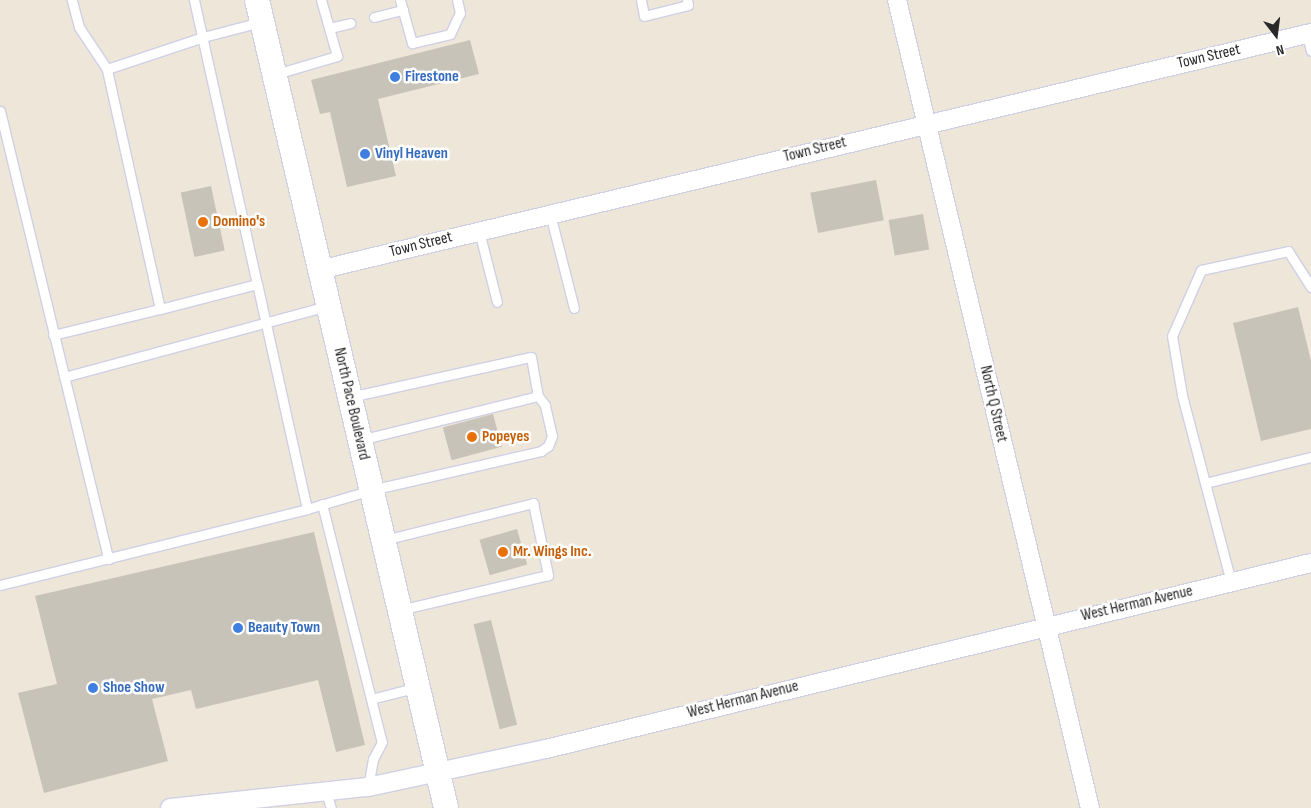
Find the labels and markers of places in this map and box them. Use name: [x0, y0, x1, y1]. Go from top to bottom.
place label: Firestone: [405, 67, 459, 87]
marker: Firestone: [389, 71, 401, 83]
place label: Vinyl Heaven: [375, 144, 448, 164]
marker: Vinyl Heaven: [359, 148, 371, 160]
place label: Domino's: [213, 212, 265, 232]
marker: Domino's: [197, 216, 209, 228]
place label: Popeyes: [482, 427, 529, 447]
marker: Popeyes: [466, 431, 478, 443]
place label: Mr. Wings Inc.: [513, 542, 592, 562]
marker: Mr. Wings Inc.: [497, 546, 509, 558]
place label: Beauty Town: [248, 618, 320, 638]
marker: Beauty Town: [232, 622, 244, 634]
place label: Shoe Show: [103, 678, 165, 698]
marker: Shoe Show: [87, 682, 99, 694]

